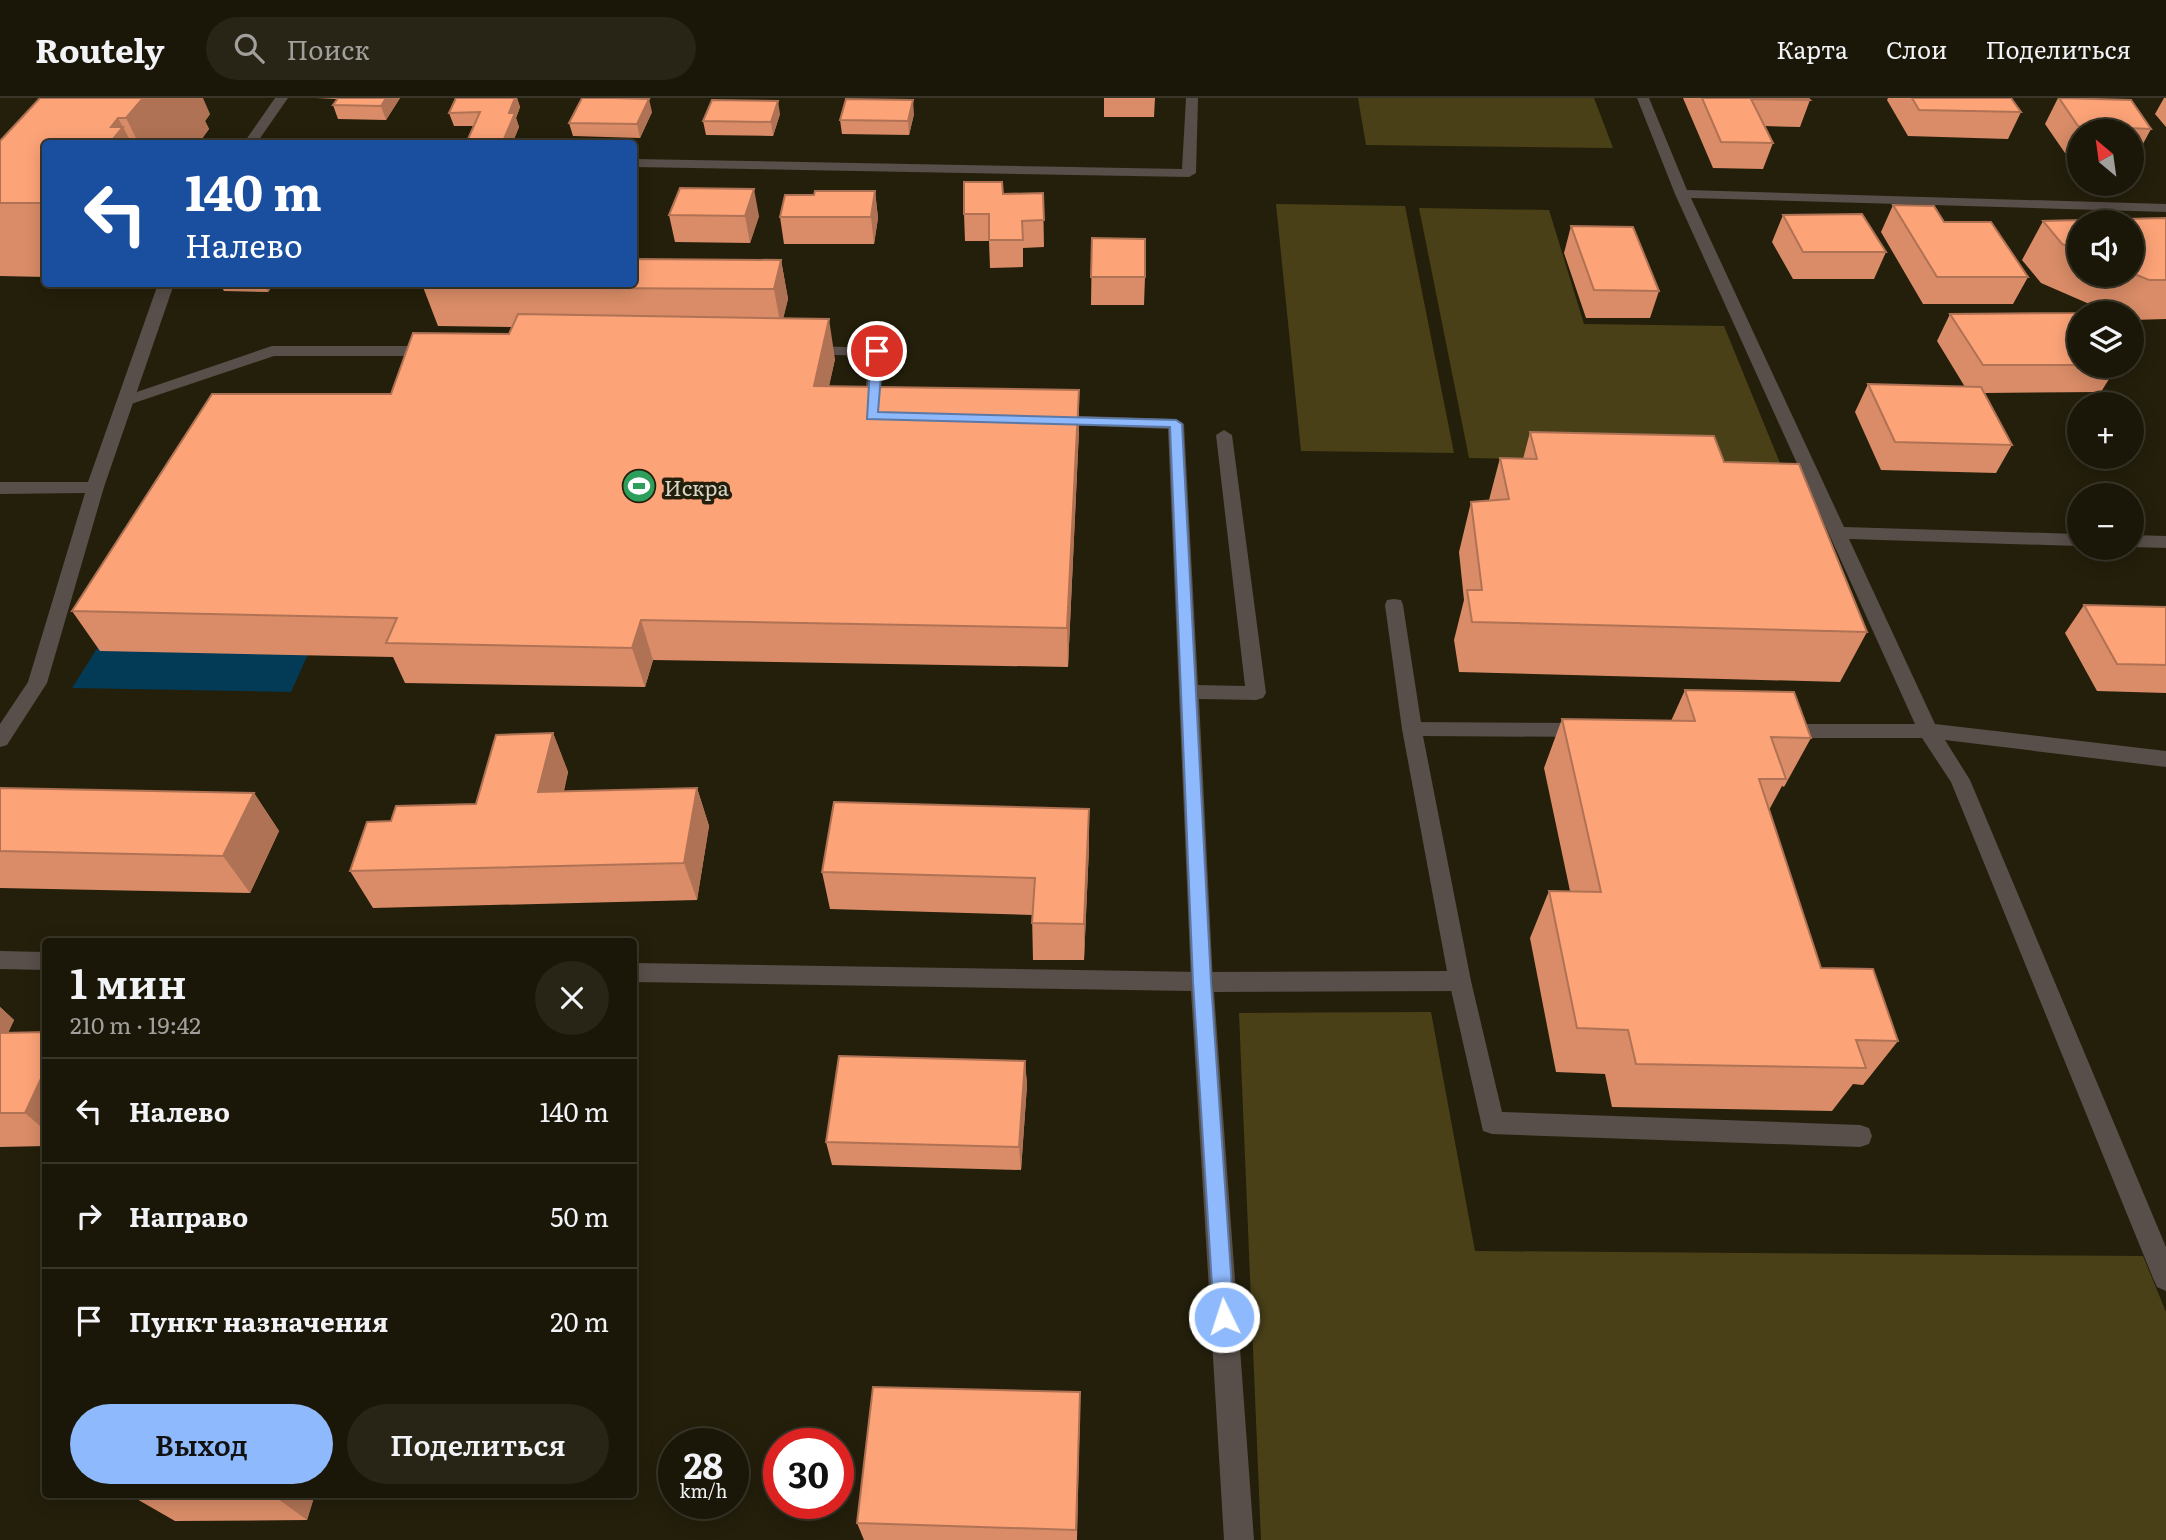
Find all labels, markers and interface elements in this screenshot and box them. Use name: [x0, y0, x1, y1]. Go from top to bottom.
search box: [206, 17, 696, 80]
text: Routely: [35, 24, 164, 73]
icon: search: [230, 29, 268, 67]
text: Поиск: [286, 29, 370, 68]
text: Карта: [1776, 31, 1848, 66]
text: Слои: [1886, 31, 1947, 66]
text: Поделиться: [1985, 31, 2131, 66]
north arrow: [2067, 119, 2144, 196]
map controls: [2067, 119, 2144, 560]
text: 140 m: [185, 153, 322, 226]
icon: left: [70, 168, 161, 259]
button: sound: [2067, 210, 2144, 287]
text: Налево: [185, 220, 303, 268]
button: layers: [2067, 301, 2144, 378]
pin: [847, 321, 907, 381]
icon: arrive: [858, 332, 896, 370]
button: +: [2067, 392, 2144, 469]
sports icon: Искра: [620, 467, 658, 505]
place label: Искра: [664, 471, 730, 502]
button: −: [2067, 483, 2144, 560]
text: 1 мин: [70, 950, 187, 1012]
button: close: [535, 961, 609, 1035]
text: 210 m · 19:42: [70, 1007, 201, 1041]
text: Налево: [129, 1091, 230, 1130]
text: 140 m: [540, 1091, 609, 1130]
icon: left: [70, 1092, 108, 1130]
text: Направо: [129, 1196, 248, 1235]
text: 50 m: [550, 1196, 609, 1235]
icon: right: [70, 1197, 108, 1235]
position arrow: [1187, 1280, 1261, 1354]
text: Пункт назначения: [129, 1301, 388, 1340]
text: 20 m: [550, 1301, 609, 1340]
icon: arrive: [70, 1302, 108, 1340]
button: Выход: [70, 1404, 333, 1484]
button: Поделиться: [347, 1404, 609, 1484]
speed limit sign: 30: [763, 1428, 854, 1519]
text: 28: [684, 1438, 723, 1490]
text: km/h: [680, 1477, 727, 1504]

